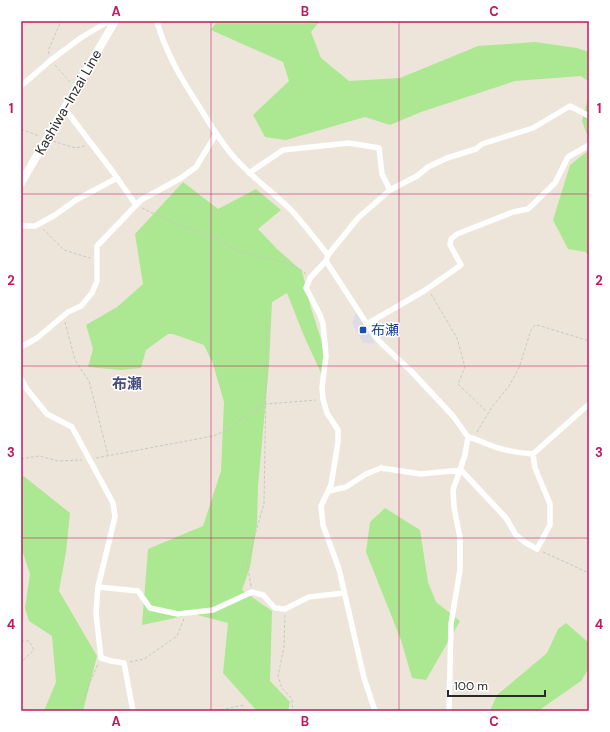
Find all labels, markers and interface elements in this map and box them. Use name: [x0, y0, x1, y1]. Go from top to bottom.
text: A: [111, 3, 121, 20]
text: B: [301, 3, 309, 20]
text: C: [489, 3, 499, 20]
street label: Kashiwa-Inzai Line: [31, 46, 105, 158]
text: 1: [9, 100, 13, 117]
text: 1: [597, 100, 601, 117]
text: 2: [7, 272, 15, 289]
text: 2: [595, 272, 603, 289]
place label: 布瀬: [371, 321, 399, 339]
marker: 布瀬: [358, 325, 368, 335]
district label: 布瀬: [112, 374, 142, 394]
text: 3: [7, 444, 15, 461]
text: 3: [595, 444, 603, 461]
text: 4: [7, 616, 15, 633]
text: 4: [595, 616, 603, 633]
scale bar: [448, 672, 545, 698]
text: 100 m: [454, 678, 488, 694]
text: A: [111, 713, 121, 730]
text: B: [301, 713, 309, 730]
text: C: [489, 713, 499, 730]

